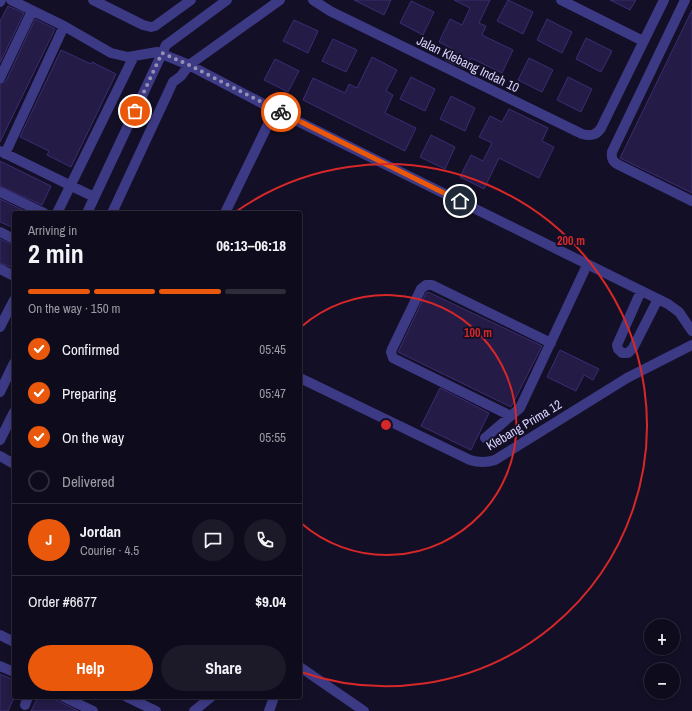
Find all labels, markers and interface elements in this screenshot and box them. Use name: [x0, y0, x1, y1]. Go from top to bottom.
street label: Jalan Klebang Indah 10: [414, 32, 522, 96]
courier: [261, 92, 301, 132]
pin: [118, 94, 152, 128]
icon: bag: [124, 100, 146, 122]
icon: bike: [270, 101, 292, 123]
pin: [443, 184, 477, 218]
icon: home: [449, 190, 471, 212]
text: Arriving in: [28, 222, 77, 239]
text: 200 m: [557, 233, 585, 249]
text: 06:13–06:18: [216, 235, 286, 256]
text: 2 min: [28, 236, 84, 271]
text: On the way · 150 m: [28, 300, 120, 317]
text: 100 m: [464, 325, 492, 341]
icon: check: [28, 338, 50, 360]
text: Confirmed: [62, 339, 119, 360]
text: 05:45: [259, 341, 286, 358]
icon: check: [28, 382, 50, 404]
text: Preparing: [62, 383, 116, 404]
text: 05:47: [259, 385, 286, 402]
street label: Klebang Prima 12: [483, 396, 565, 454]
centre of rings: [379, 418, 393, 432]
icon: check: [28, 426, 50, 448]
text: On the way: [62, 427, 124, 448]
text: 05:55: [259, 429, 286, 446]
text: Delivered: [62, 471, 115, 492]
button: chat: [192, 519, 234, 561]
button: phone: [244, 519, 286, 561]
text: Jordan: [80, 521, 121, 542]
text: J: [46, 529, 52, 550]
text: Courier · 4.5: [80, 542, 139, 559]
text: Order #6677: [28, 591, 97, 612]
text: $9.04: [255, 591, 286, 612]
map controls: [644, 619, 680, 699]
button: +: [644, 619, 680, 655]
button: Help: [28, 645, 153, 691]
button: Share: [161, 645, 286, 691]
button: −: [644, 663, 680, 699]

